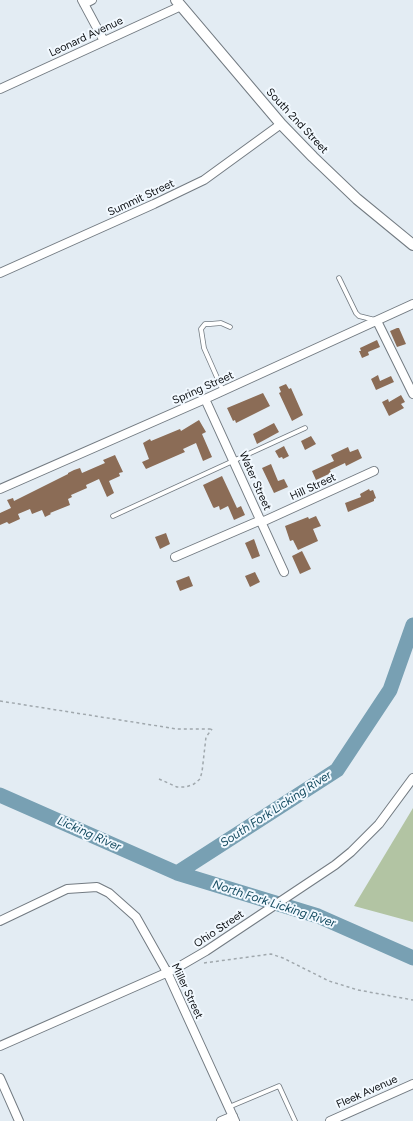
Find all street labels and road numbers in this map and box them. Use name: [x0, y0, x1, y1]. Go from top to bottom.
street label: Leonard Avenue: [47, 14, 125, 60]
street label: South 2nd Street: [263, 86, 331, 156]
street label: Summit Street: [106, 177, 176, 219]
street label: Spring Street: [170, 369, 236, 407]
street label: Water Street: [236, 449, 274, 513]
street label: Hill Street: [288, 471, 338, 503]
street label: Ohio Street: [192, 908, 246, 950]
street label: Miller Street: [168, 961, 206, 1021]
street label: Fleek Avenue: [334, 1073, 400, 1111]

